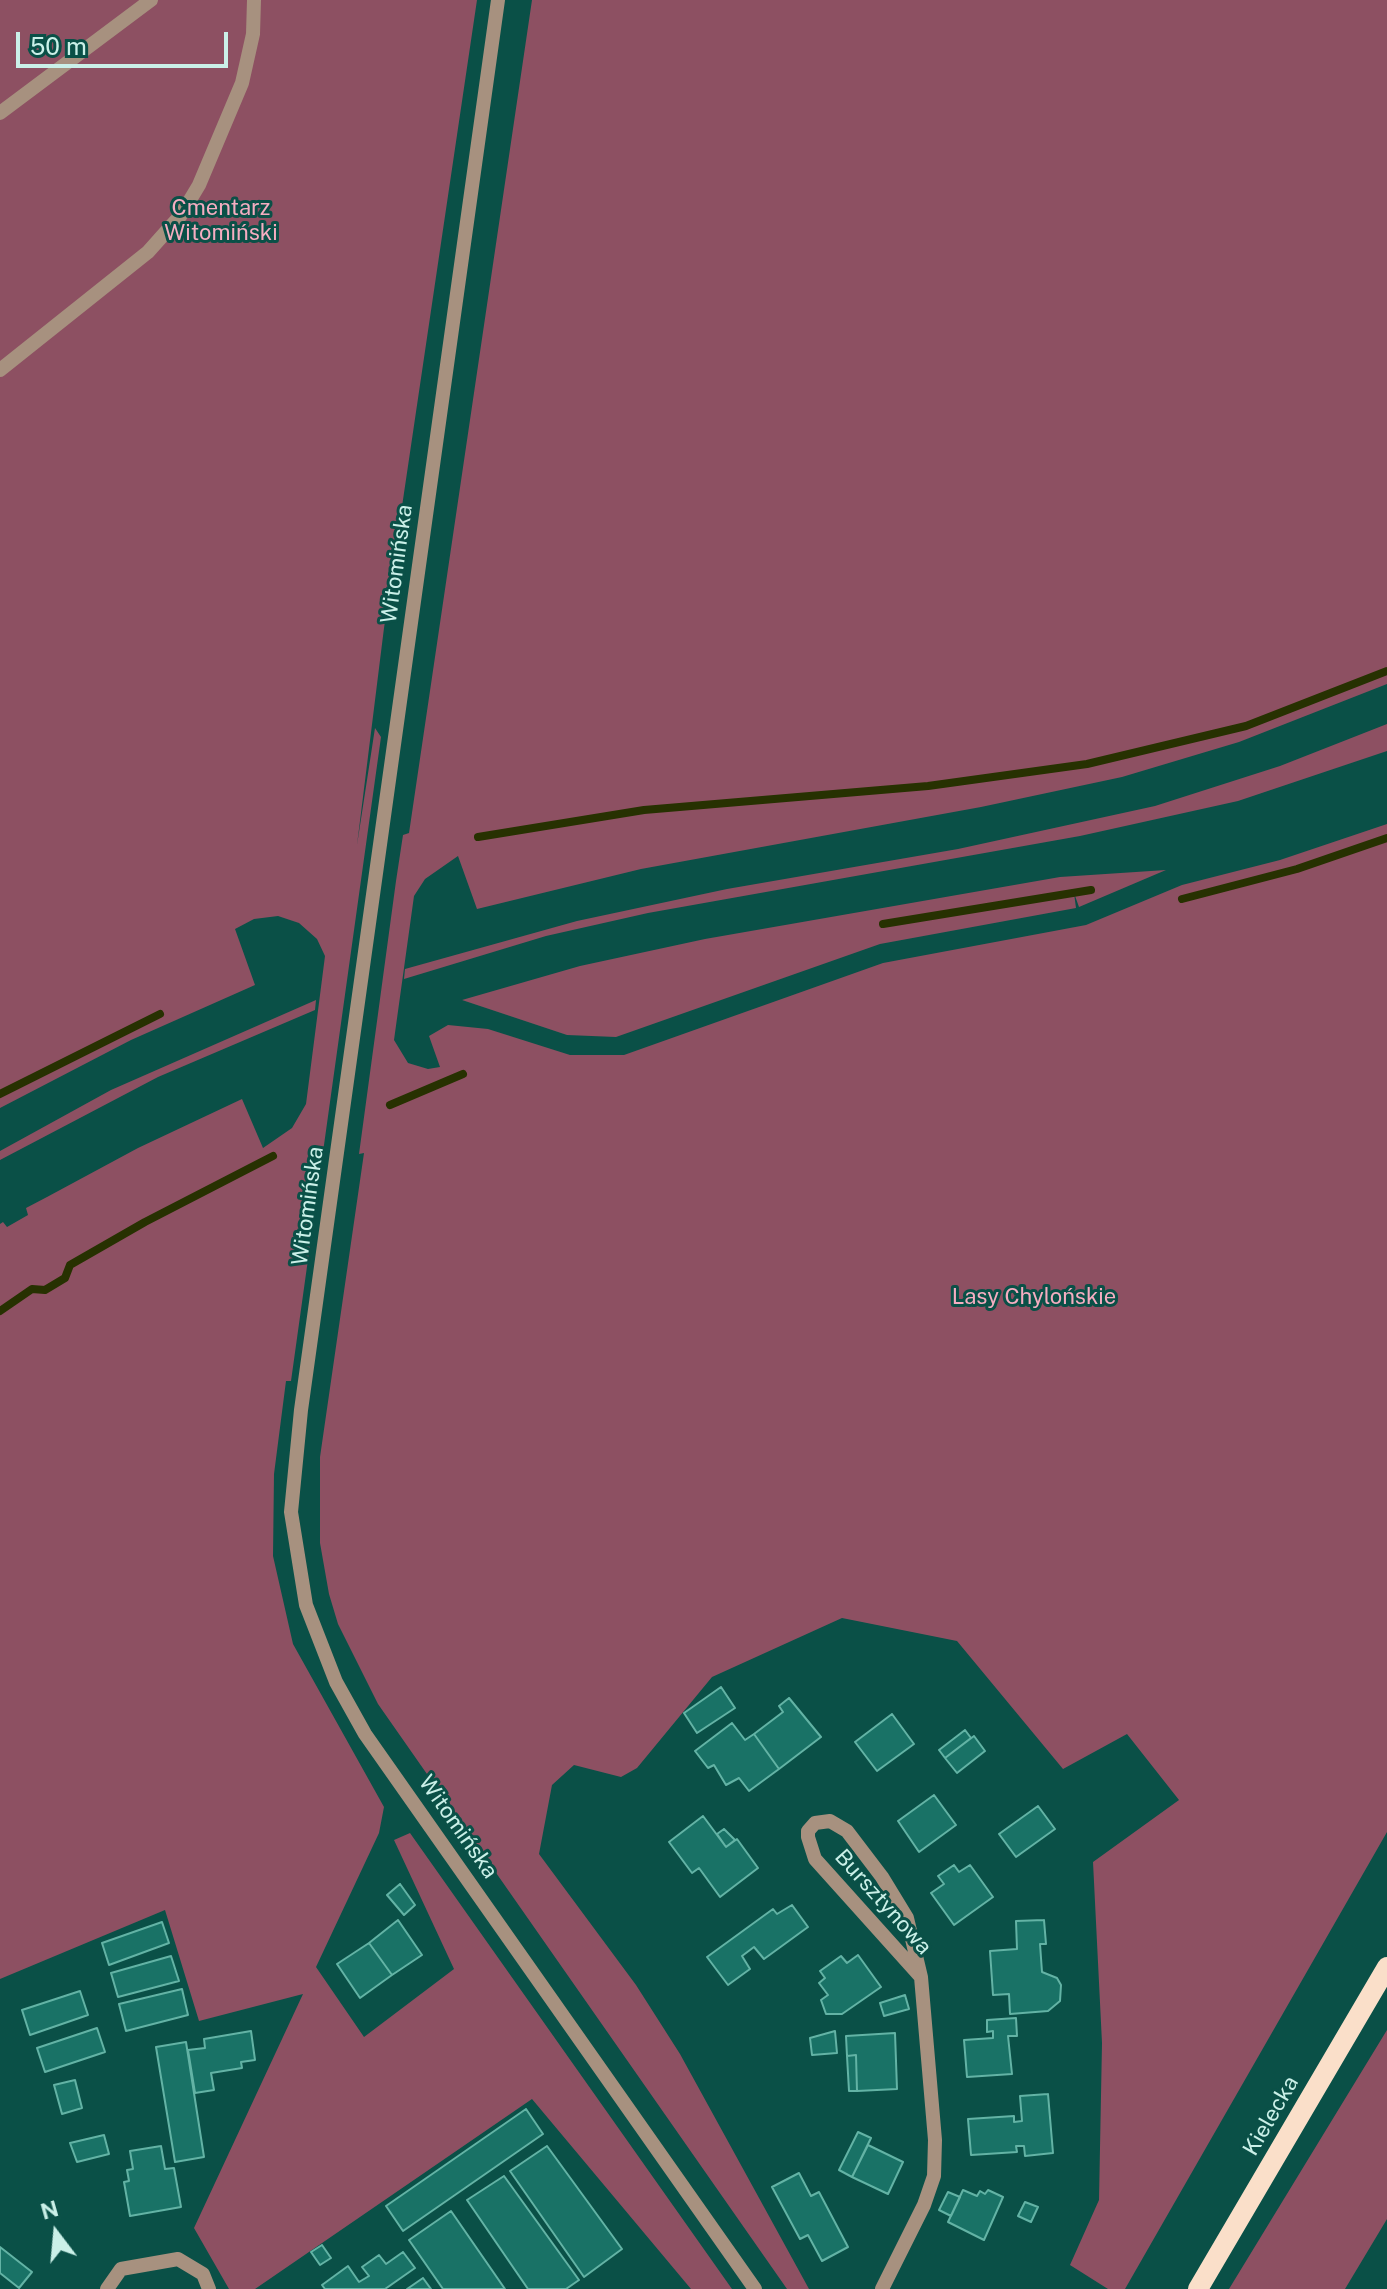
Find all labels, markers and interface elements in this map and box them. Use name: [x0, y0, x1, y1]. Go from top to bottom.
scale bar: [20, 16, 232, 66]
text: 50 m: [30, 32, 87, 60]
park label: Cmentarz Witomiński: [164, 195, 278, 246]
street label: Witomińska: [376, 503, 418, 625]
street label: Witomińska: [287, 1145, 329, 1267]
park label: Lasy Chylońskie: [952, 1284, 1116, 1310]
street label: Witomińska: [413, 1770, 503, 1884]
street label: Bursztynowa: [829, 1844, 937, 1960]
street label: Kielecka: [1238, 2072, 1304, 2160]
north arrow: [16, 2193, 96, 2273]
text: N: [38, 2195, 61, 2225]

